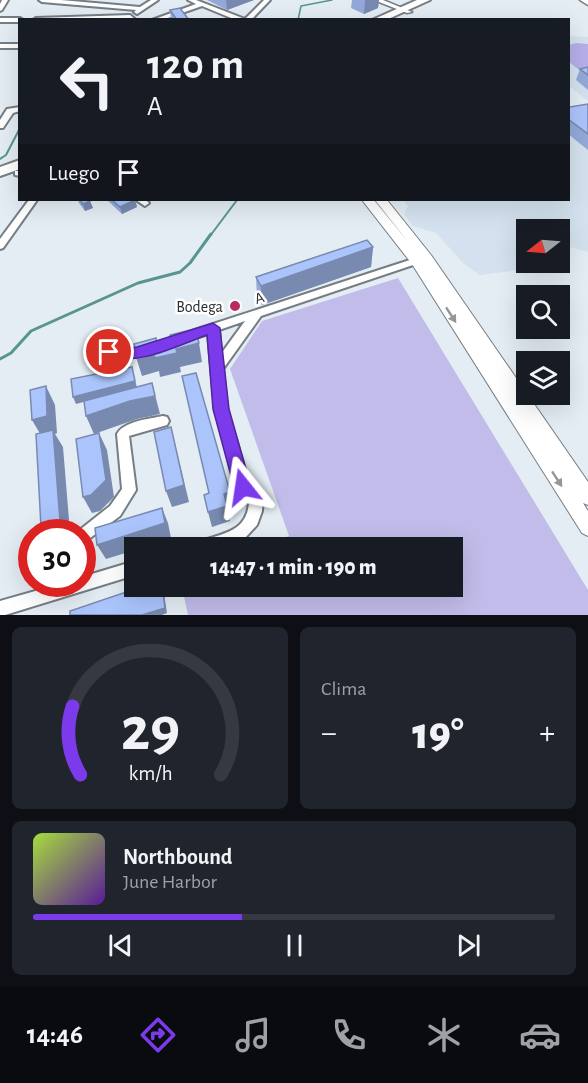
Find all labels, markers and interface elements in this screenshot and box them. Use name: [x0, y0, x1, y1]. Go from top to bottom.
icon: left: [48, 42, 126, 120]
text: 120 m: [147, 44, 244, 86]
text: A: [147, 93, 163, 120]
icon: arrive: [112, 156, 145, 189]
text: Luego: [48, 162, 100, 184]
north arrow: [516, 219, 570, 273]
map controls: [516, 219, 570, 405]
button: search: [516, 285, 570, 339]
street label: A: [252, 289, 266, 307]
place label: Bodega: [176, 299, 223, 315]
marker: Bodega: [228, 299, 242, 313]
one-way arrow: [445, 307, 456, 323]
pin: [83, 326, 134, 377]
icon: arrive: [92, 335, 125, 368]
button: layers: [516, 351, 570, 405]
position arrow: [211, 455, 275, 519]
one-way arrow: [551, 470, 562, 487]
speed limit sign: 30: [18, 519, 96, 597]
text: 14:47 · 1 min · 190 m: [210, 556, 377, 578]
text: Clima: [321, 679, 366, 699]
text: 29: [120, 699, 180, 761]
text: 19°: [412, 712, 464, 757]
text: −: [321, 717, 337, 750]
text: +: [539, 717, 555, 750]
text: km/h: [128, 763, 172, 784]
text: Northbound: [123, 846, 232, 868]
text: June Harbor: [123, 872, 217, 892]
icon: previous: [104, 929, 137, 962]
icon: pause: [278, 929, 311, 962]
icon: next: [452, 929, 485, 962]
icon: directions: [137, 1014, 179, 1056]
icon: music: [232, 1014, 274, 1056]
icon: phone: [328, 1014, 370, 1056]
icon: climate: [423, 1014, 465, 1056]
icon: car: [519, 1014, 561, 1056]
text: 14:46: [27, 1021, 83, 1048]

